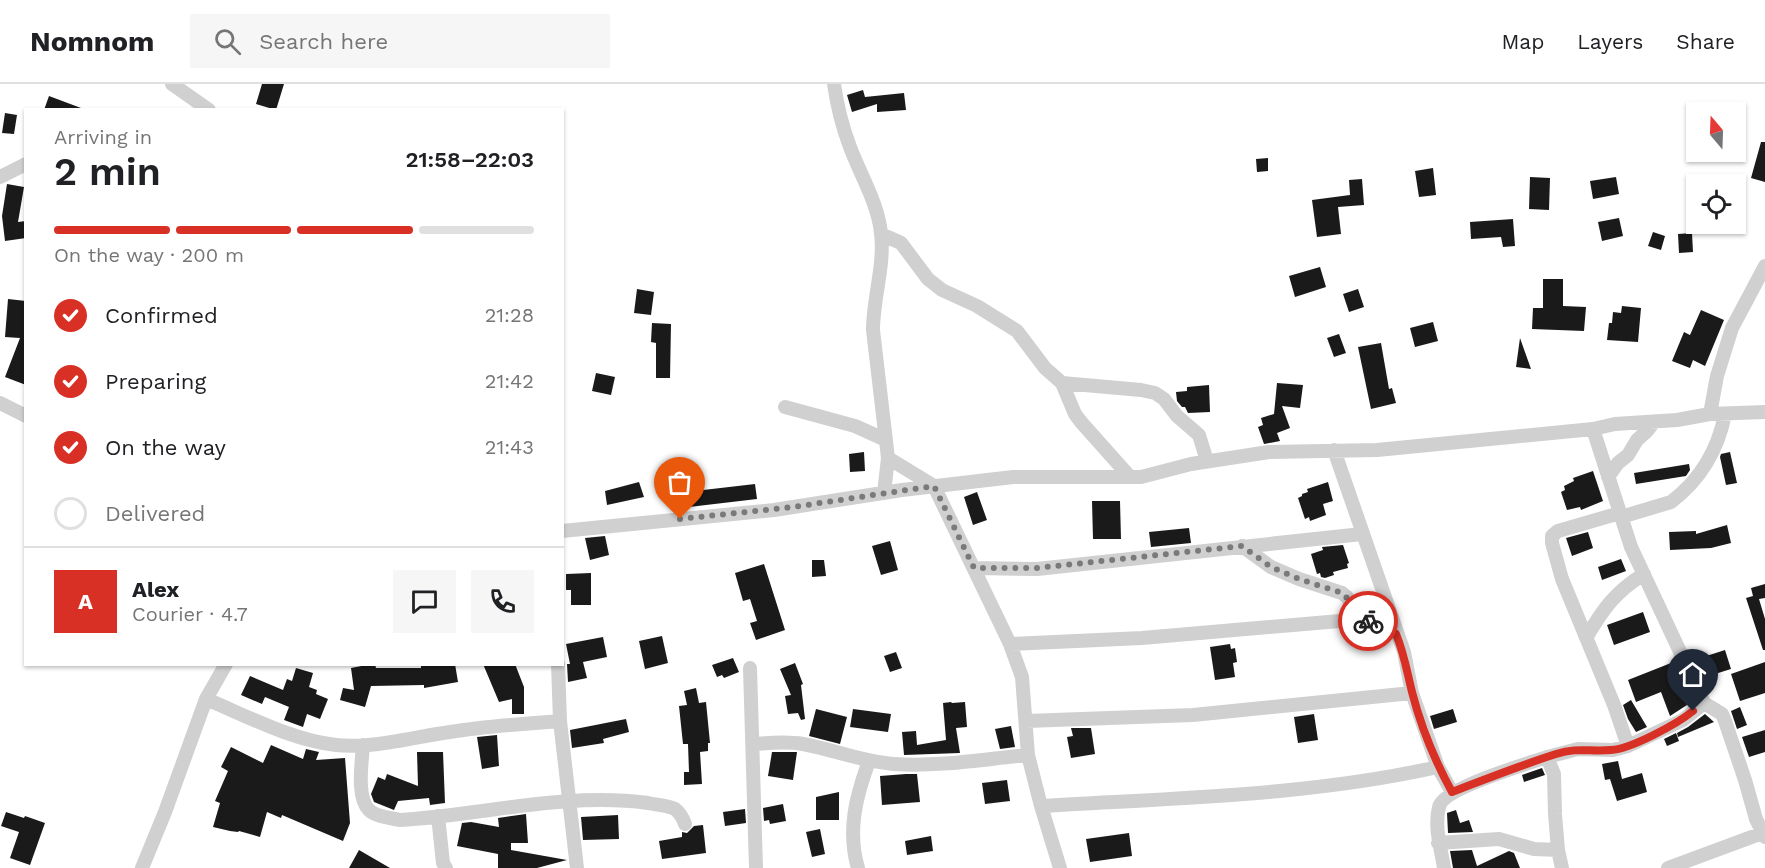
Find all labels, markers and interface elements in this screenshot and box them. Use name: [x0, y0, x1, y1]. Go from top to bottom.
search box: [190, 14, 610, 68]
text: Nomnom: [30, 25, 154, 58]
icon: search: [211, 25, 244, 58]
text: Search here: [259, 29, 388, 54]
text: Map: [1501, 29, 1544, 54]
text: Layers: [1577, 29, 1643, 54]
text: Share: [1676, 29, 1735, 54]
north arrow: [1686, 102, 1746, 162]
map controls: [1686, 102, 1746, 234]
text: Arriving in: [54, 125, 152, 149]
text: 21:58–22:03: [405, 147, 534, 172]
text: 2 min: [54, 149, 161, 194]
button: locate: [1686, 174, 1746, 234]
text: On the way · 200 m: [54, 243, 244, 267]
icon: check: [54, 299, 87, 332]
text: Confirmed: [105, 303, 218, 328]
text: 21:28: [485, 303, 534, 327]
icon: check: [54, 365, 87, 398]
text: Preparing: [105, 369, 206, 394]
text: 21:42: [485, 369, 534, 393]
icon: check: [54, 431, 87, 464]
text: On the way: [105, 435, 226, 460]
text: 21:43: [485, 435, 534, 459]
pin: [654, 457, 705, 519]
icon: bag: [663, 466, 696, 499]
text: Delivered: [105, 501, 205, 526]
button: chat: [393, 570, 456, 633]
button: phone: [471, 570, 534, 633]
text: Alex: [132, 577, 179, 602]
text: A: [78, 589, 93, 614]
courier: [1338, 591, 1398, 651]
text: Courier · 4.7: [132, 602, 248, 626]
icon: bike: [1352, 605, 1385, 638]
pin: [1667, 649, 1718, 711]
icon: home: [1676, 658, 1709, 691]

